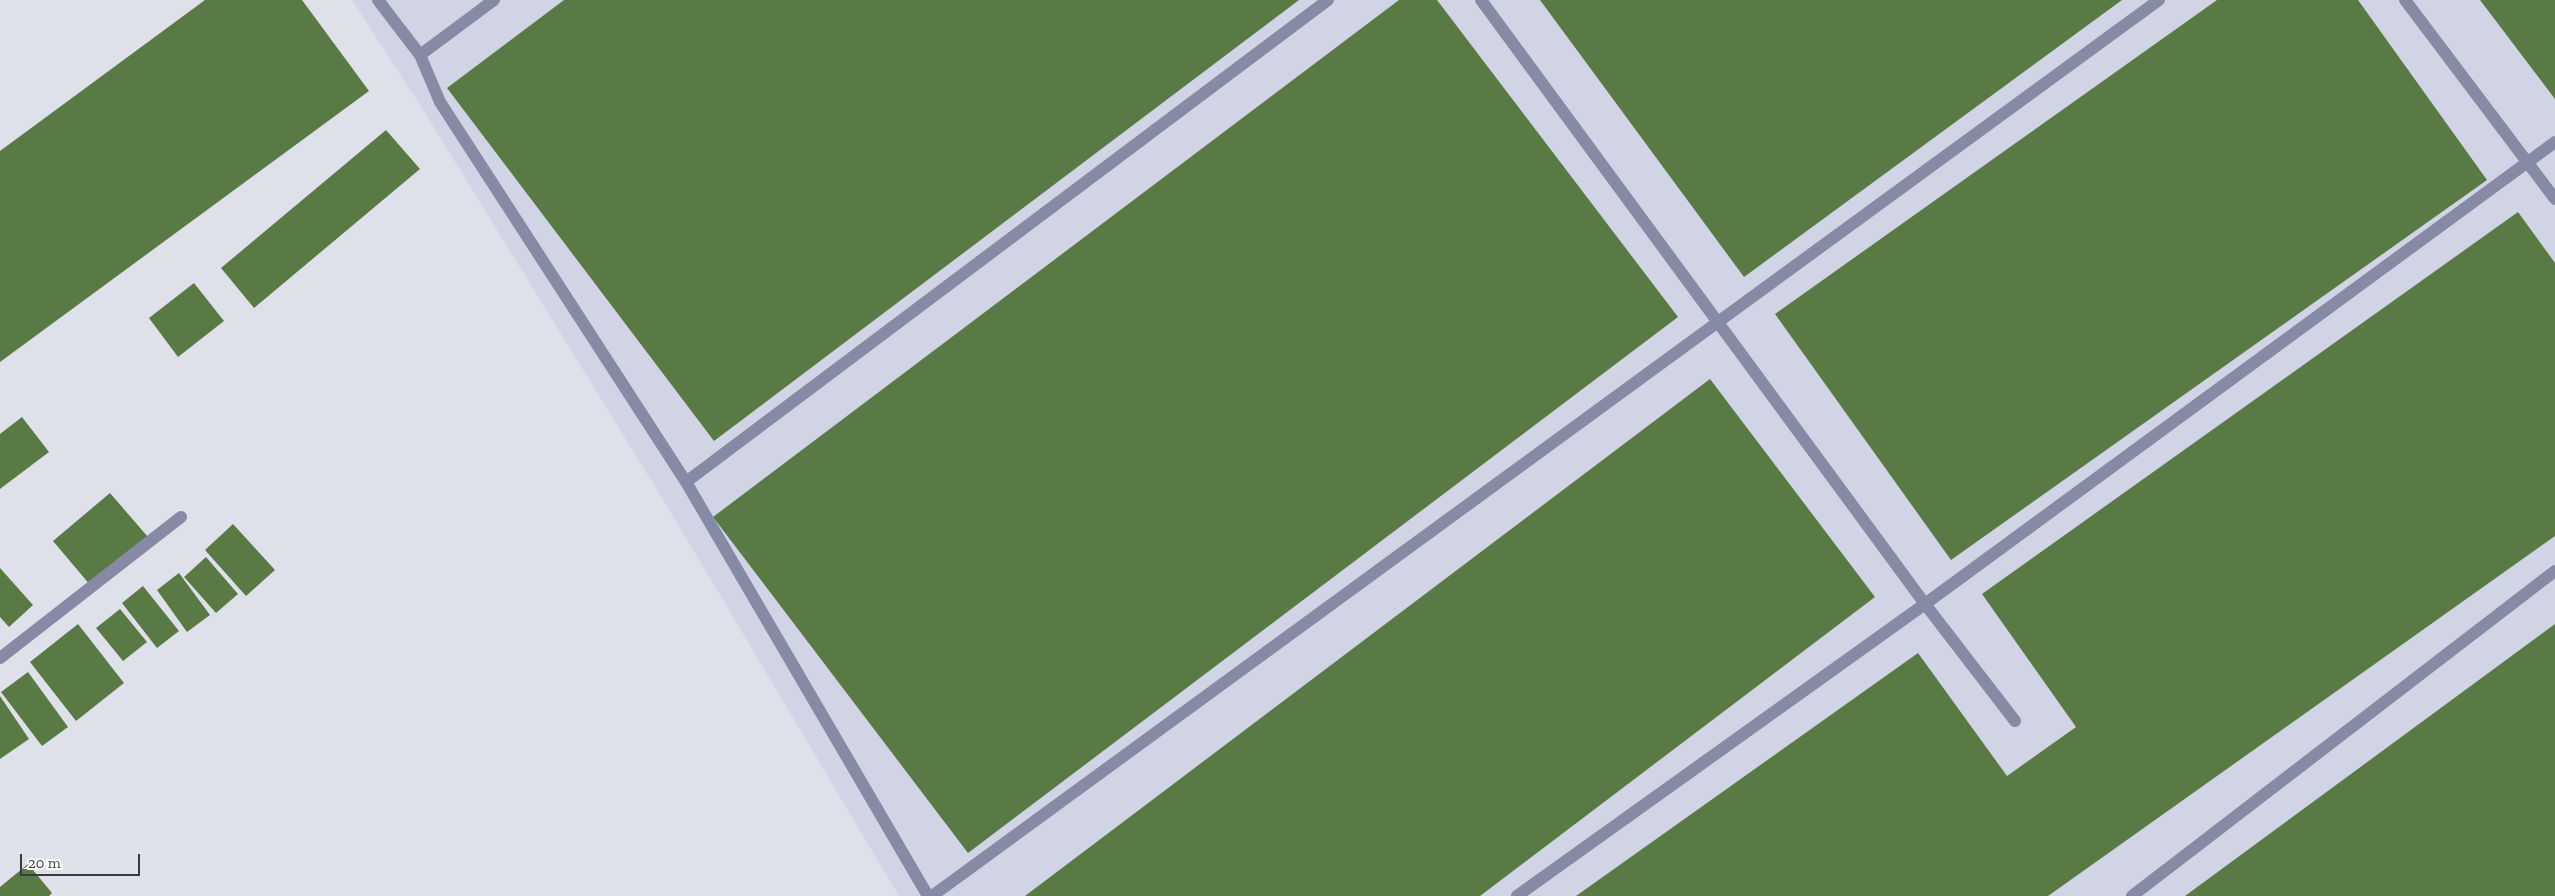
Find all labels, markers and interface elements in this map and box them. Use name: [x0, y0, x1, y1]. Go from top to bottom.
scale bar: [22, 844, 142, 876]
text: 20 m: [28, 854, 61, 872]

